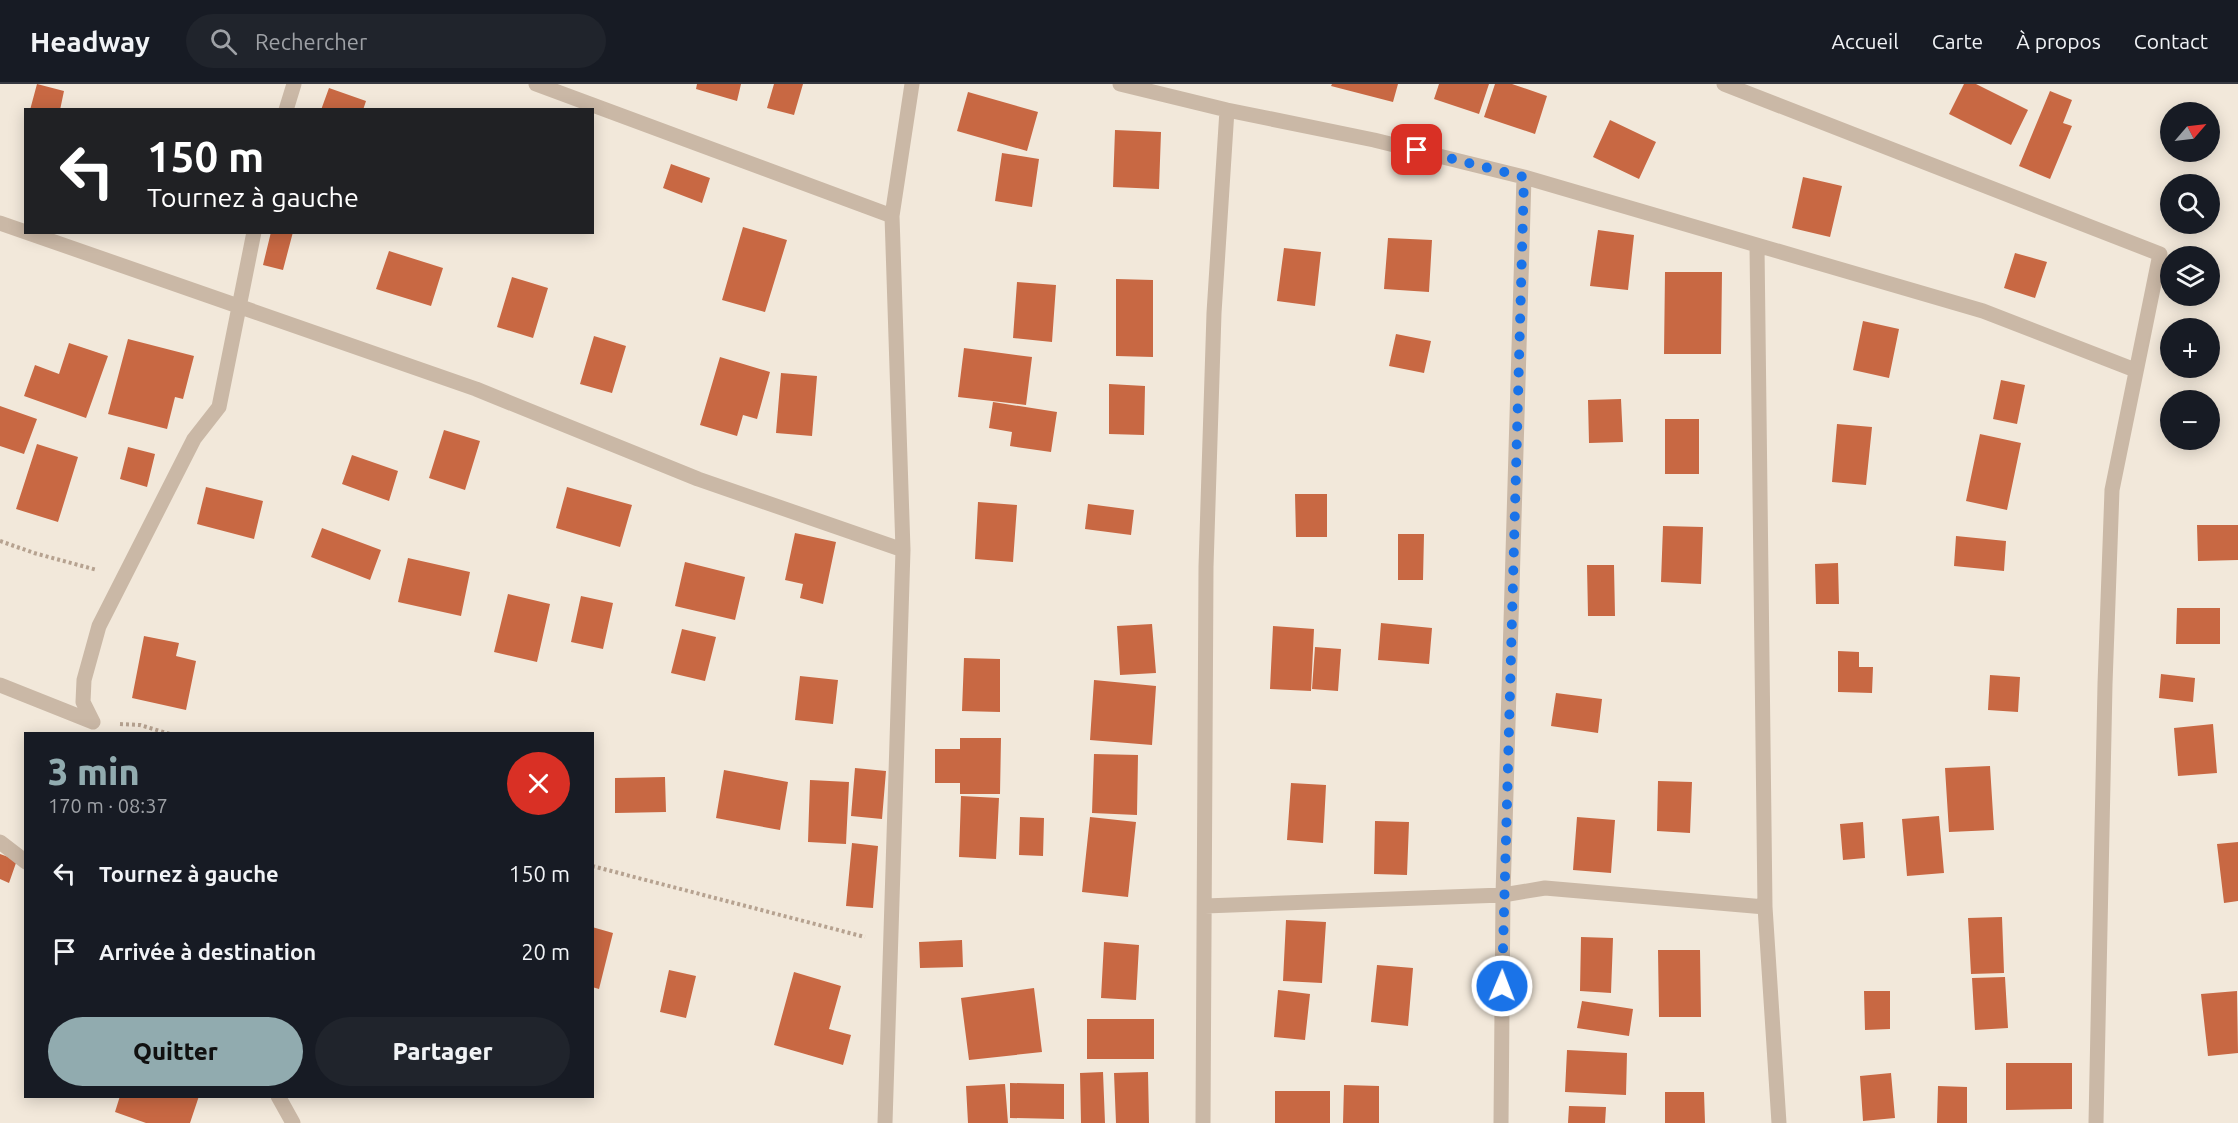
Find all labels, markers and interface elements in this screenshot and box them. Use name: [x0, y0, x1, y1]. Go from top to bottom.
search box: [186, 14, 606, 68]
icon: search: [207, 25, 240, 58]
text: Headway: [30, 26, 150, 57]
text: Rechercher: [255, 29, 367, 54]
text: Accueil: [1831, 29, 1899, 53]
text: Carte: [1932, 29, 1983, 53]
text: À propos: [2016, 29, 2101, 53]
text: Contact: [2134, 29, 2208, 53]
north arrow: [2160, 102, 2220, 162]
map controls: [2160, 102, 2220, 450]
pin: [1391, 124, 1442, 175]
icon: left: [48, 132, 126, 210]
text: 150 m: [147, 133, 264, 180]
icon: arrive: [1400, 133, 1433, 166]
button: search: [2160, 174, 2220, 234]
text: Tournez à gauche: [147, 182, 359, 212]
button: layers: [2160, 246, 2220, 306]
button: +: [2160, 318, 2220, 378]
button: −: [2160, 390, 2220, 450]
text: 3 min: [48, 751, 140, 792]
button: close: [507, 752, 570, 815]
text: 170 m · 08:37: [48, 794, 168, 817]
icon: left: [48, 857, 81, 890]
text: Tournez à gauche: [99, 861, 279, 886]
text: 150 m: [509, 861, 570, 886]
icon: arrive: [48, 935, 81, 968]
text: Arrivée à destination: [99, 939, 316, 964]
text: 20 m: [521, 939, 570, 964]
position arrow: [1470, 954, 1534, 1018]
button: Quitter: [48, 1017, 303, 1086]
button: Partager: [315, 1017, 570, 1086]

